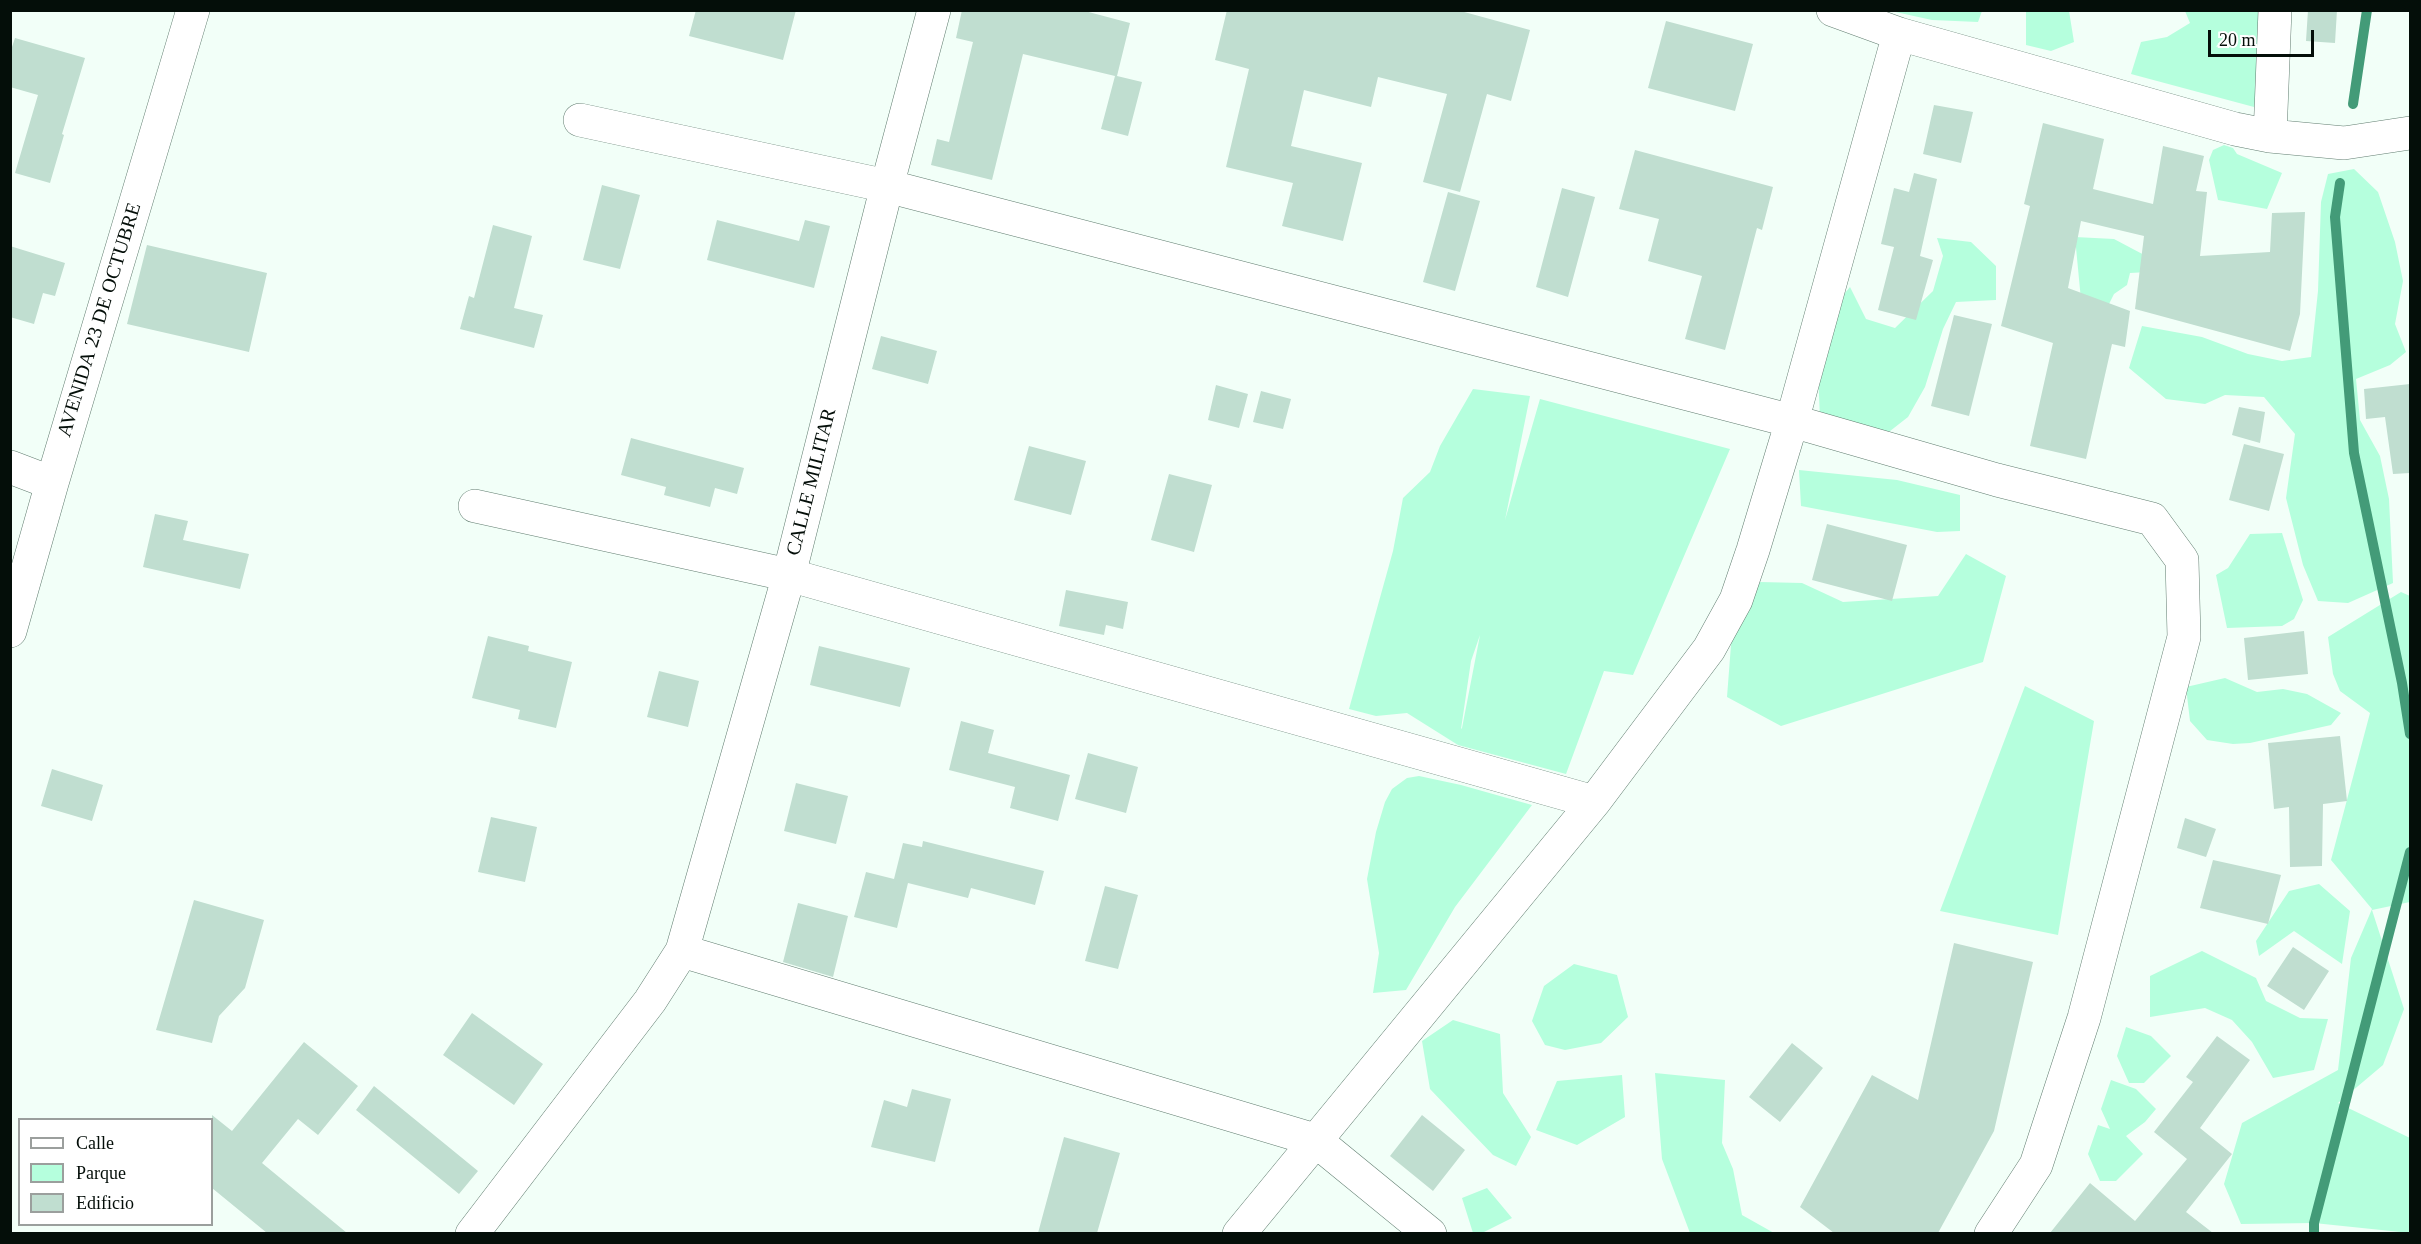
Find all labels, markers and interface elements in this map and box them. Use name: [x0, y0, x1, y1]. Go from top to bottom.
scale bar: [2211, 18, 2318, 56]
text: 20 m: [2219, 30, 2256, 50]
street label: AVENIDA 23 DE OCTUBRE: [53, 200, 147, 440]
street label: CALLE MILITAR: [782, 406, 842, 558]
legend: [18, 1118, 213, 1226]
text: Calle: [76, 1133, 114, 1153]
text: Parque: [76, 1163, 126, 1183]
text: Edificio: [76, 1193, 134, 1213]

